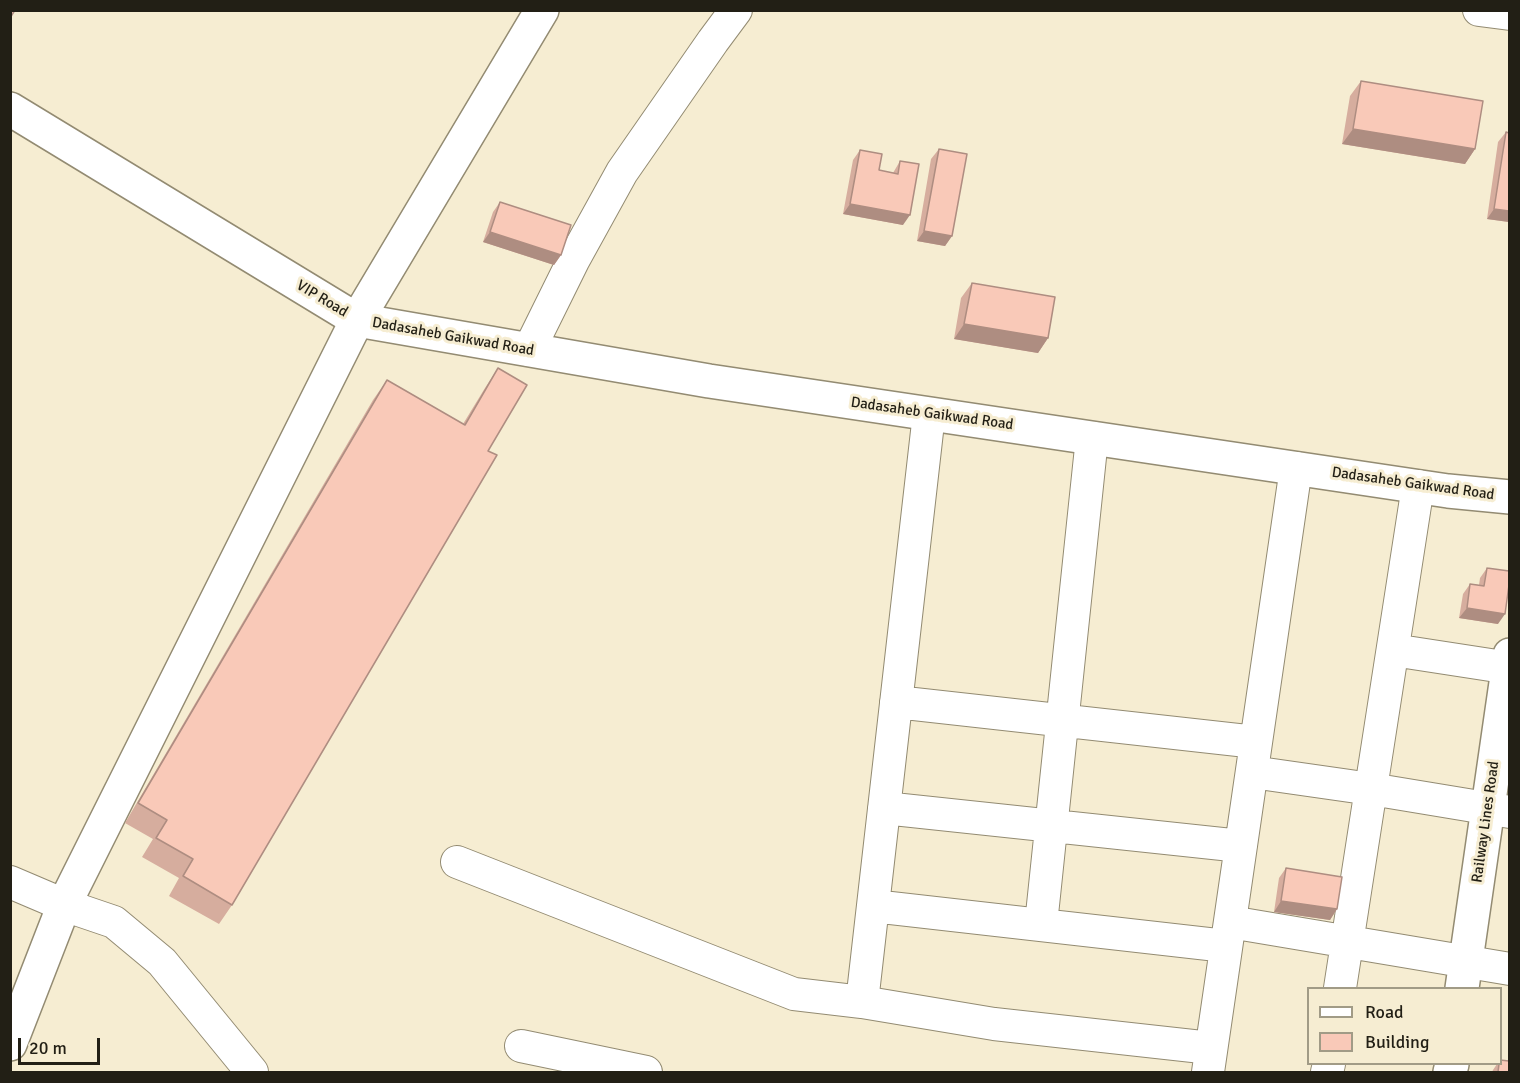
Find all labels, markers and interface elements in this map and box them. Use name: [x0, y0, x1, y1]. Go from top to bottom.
street label: VIP Road: [293, 277, 351, 321]
street label: Dadasaheb Gaikwad Road: [371, 314, 535, 360]
street label: Dadasaheb Gaikwad Road: [849, 394, 1015, 434]
street label: Dadasaheb Gaikwad Road: [1330, 464, 1496, 504]
street label: Railway Lines Road: [1469, 760, 1503, 884]
legend: [1307, 987, 1502, 1065]
text: Road: [1365, 1001, 1404, 1023]
scale bar: [21, 1026, 104, 1064]
text: Building: [1365, 1031, 1429, 1053]
text: 20 m: [29, 1037, 67, 1059]

